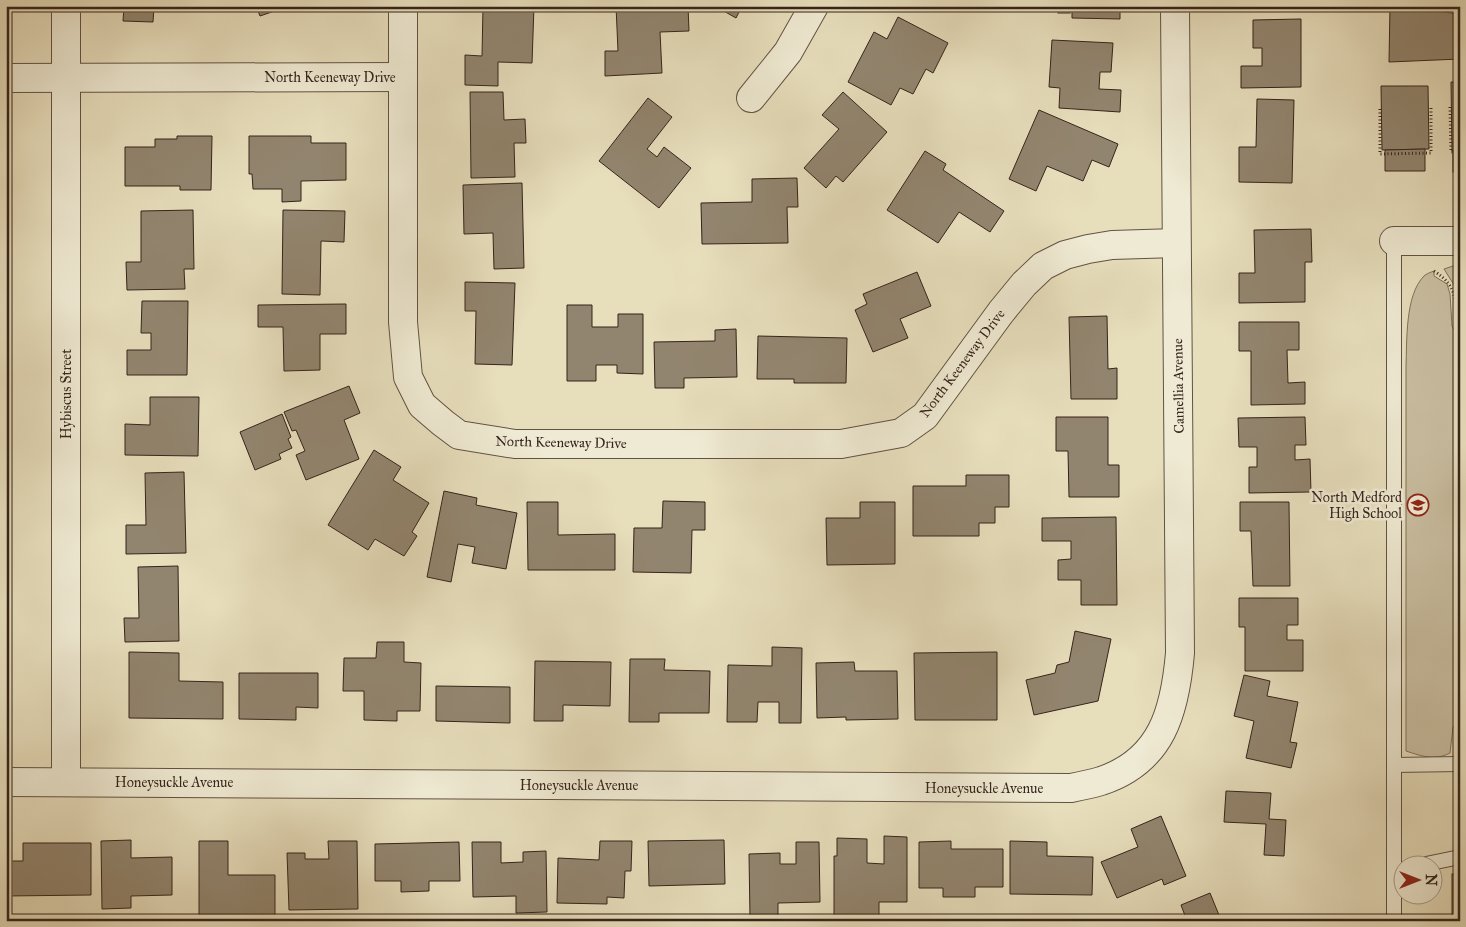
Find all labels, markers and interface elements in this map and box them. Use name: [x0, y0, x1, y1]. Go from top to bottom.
street label: North Keeneway Drive: [264, 69, 396, 86]
street label: North Keeneway Drive: [916, 306, 1009, 421]
street label: Camellia Avenue: [1169, 338, 1188, 434]
street label: Hybiscus Street: [58, 349, 75, 439]
street label: North Keeneway Drive: [495, 433, 627, 452]
place label: North Medford High School: [1311, 489, 1402, 522]
school or university icon: North Medford High School: [1406, 493, 1430, 517]
street label: Honeysuckle Avenue: [115, 774, 233, 791]
street label: Honeysuckle Avenue: [520, 777, 638, 794]
street label: Honeysuckle Avenue: [925, 780, 1043, 797]
north arrow: [1394, 854, 1444, 904]
text: N: [1422, 874, 1439, 886]

